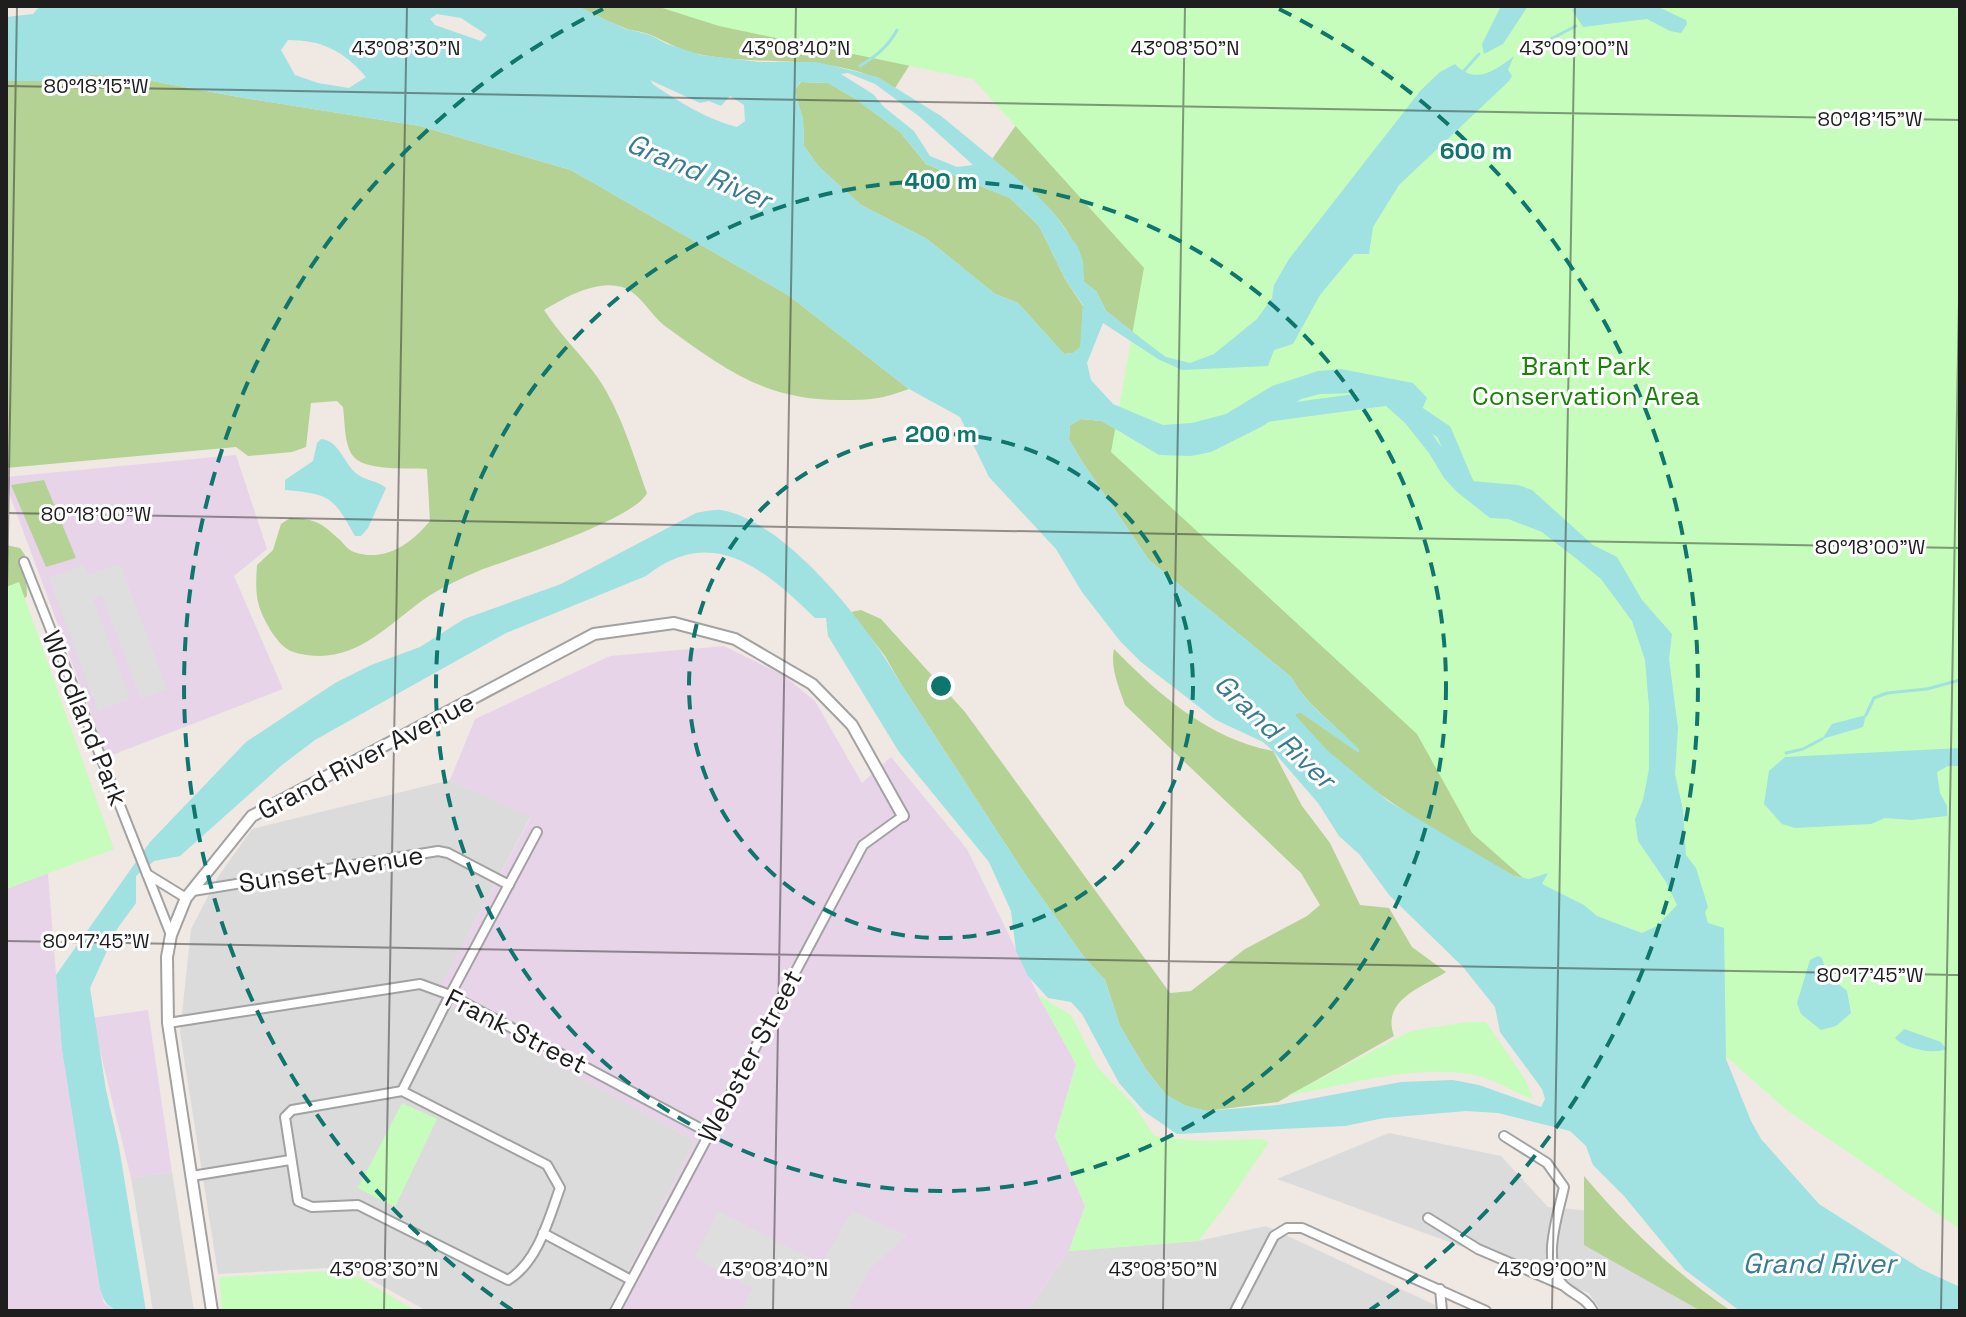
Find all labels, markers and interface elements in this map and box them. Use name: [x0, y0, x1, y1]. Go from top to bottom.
text: 43°08'30"N: [351, 35, 461, 61]
text: 43°08'40"N: [742, 35, 850, 61]
text: 43°08'50"N: [1130, 35, 1240, 61]
text: 43°09'00"N: [1519, 35, 1629, 61]
text: 80°18'15"W: [43, 73, 149, 99]
text: 80°18'15"W: [1817, 106, 1923, 132]
water label: Grand River: [621, 124, 780, 219]
text: 600 m: [1440, 135, 1512, 166]
text: 400 m: [905, 165, 977, 196]
park label: Brant Park Conservation Area: [1472, 349, 1700, 413]
text: 200 m: [905, 418, 977, 449]
text: 80°18'00"W: [41, 501, 151, 527]
text: 80°18'00"W: [1815, 534, 1925, 560]
street label: Woodland Park: [34, 625, 136, 811]
water label: Grand River: [1207, 666, 1346, 799]
centre of rings: [927, 672, 955, 700]
street label: Grand River Avenue: [252, 685, 480, 827]
street label: Sunset Avenue: [236, 838, 426, 900]
text: 80°17'45"W: [42, 928, 150, 954]
text: 80°17'45"W: [1816, 962, 1924, 988]
street label: Webster Street: [690, 964, 810, 1148]
street label: Frank Street: [439, 981, 593, 1081]
water label: Grand River: [1742, 1245, 1899, 1281]
text: 43°08'30"N: [329, 1256, 439, 1282]
text: 43°08'40"N: [720, 1256, 828, 1282]
text: 43°08'50"N: [1108, 1256, 1218, 1282]
text: 43°09'00"N: [1497, 1256, 1607, 1282]

